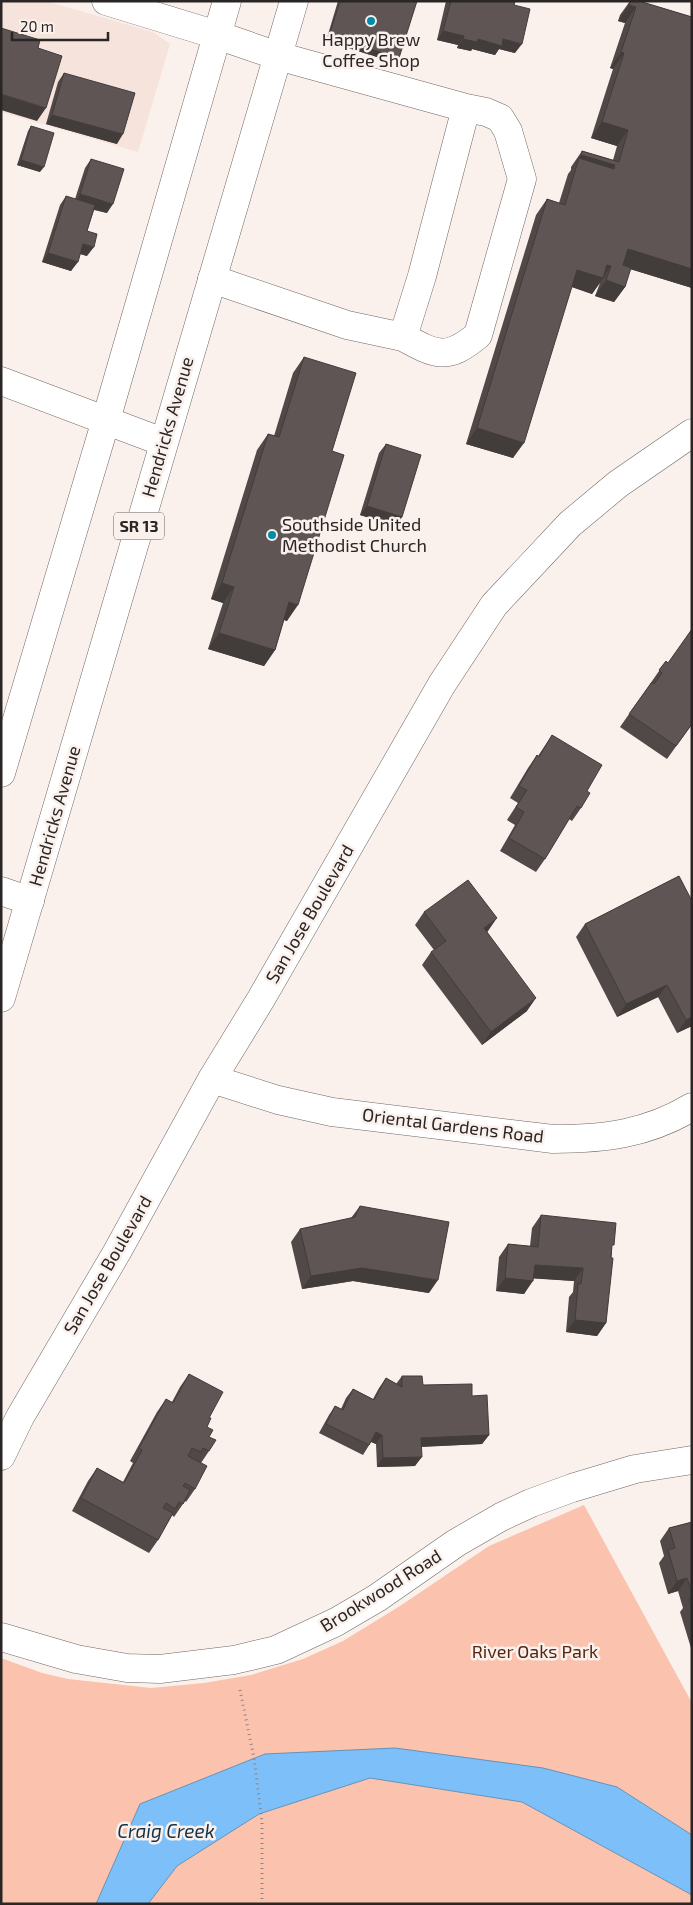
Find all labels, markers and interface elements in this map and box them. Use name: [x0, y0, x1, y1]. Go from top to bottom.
scale bar: [12, 10, 109, 42]
marker: Happy Brew Coffee Shop: [365, 15, 377, 27]
text: 20 m: [20, 17, 54, 35]
place label: Happy Brew Coffee Shop: [322, 28, 420, 71]
street label: Hendricks Avenue: [136, 354, 198, 500]
road number: SR 13: [114, 512, 164, 540]
place label: Southside United Methodist Church: [282, 513, 427, 556]
marker: Southside United Methodist Church: [266, 529, 278, 541]
street label: Hendricks Avenue: [23, 743, 85, 889]
street label: San Jose Boulevard: [260, 840, 358, 987]
street label: Oriental Gardens Road: [361, 1103, 545, 1147]
street label: San Jose Boulevard: [58, 1191, 156, 1338]
street label: Brookwood Road: [316, 1544, 445, 1636]
park label: River Oaks Park: [472, 1640, 598, 1662]
water label: Craig Creek: [117, 1819, 215, 1842]

